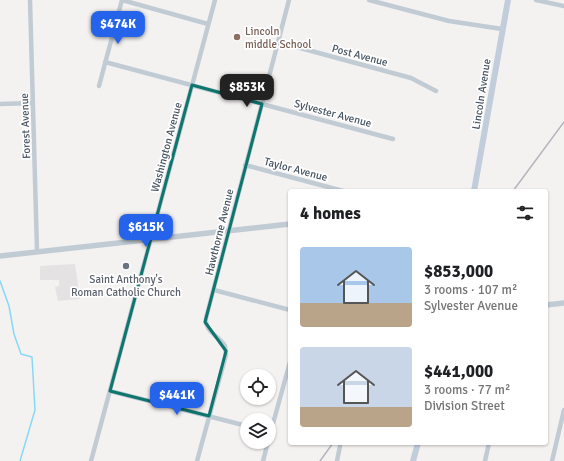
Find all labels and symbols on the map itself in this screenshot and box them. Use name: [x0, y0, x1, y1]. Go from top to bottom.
pin: $474K: [90, 11, 146, 45]
place label: Lincoln middle School: [245, 25, 311, 51]
marker: Lincoln middle School: [232, 32, 242, 42]
street label: Post Avenue: [331, 42, 389, 69]
street label: Lincoln Avenue: [469, 58, 494, 130]
pin: $853K: [219, 74, 275, 108]
street label: Forest Avenue: [18, 93, 33, 159]
street label: Sylvester Avenue: [293, 97, 373, 130]
street label: Washington Avenue: [148, 101, 185, 193]
street label: Taylor Avenue: [263, 155, 329, 184]
street label: Hawthorne Avenue: [202, 187, 237, 277]
pin: $615K: [118, 214, 174, 248]
marker: Saint Anthony's Roman Catholic Church: [121, 261, 131, 271]
place label: Saint Anthony's Roman Catholic Church: [71, 273, 181, 299]
pin: $441K: [149, 382, 205, 416]

